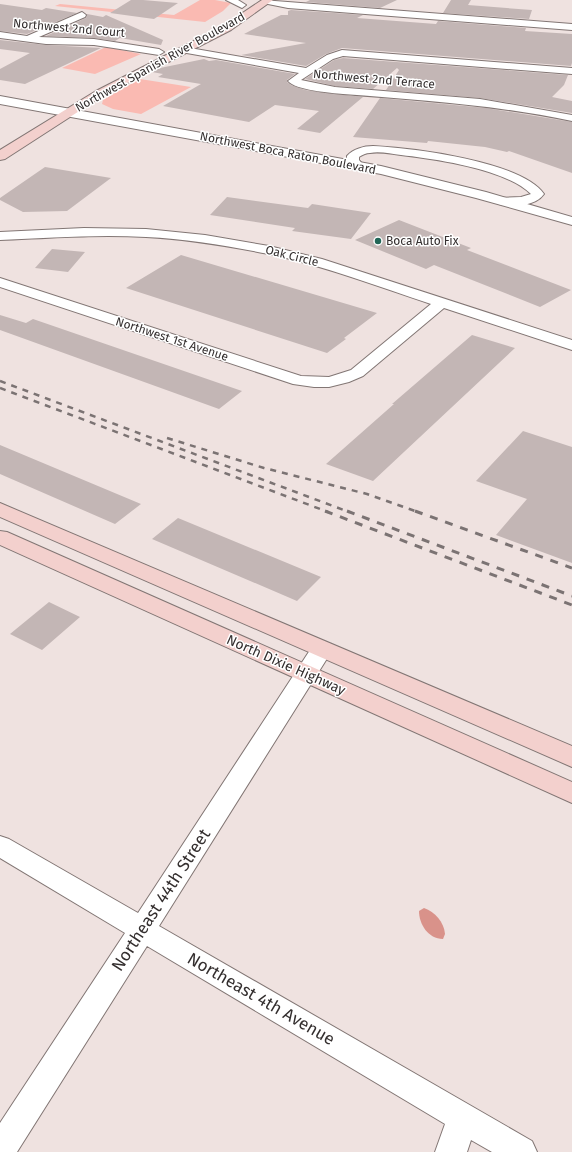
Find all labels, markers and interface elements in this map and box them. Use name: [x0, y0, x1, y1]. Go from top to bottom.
street label: Northwest Spanish River Boulevard: [73, 9, 247, 115]
street label: Northwest 2nd Court: [12, 16, 126, 40]
street label: Northwest 2nd Terrace: [312, 67, 436, 91]
street label: Northwest Boca Raton Boulevard: [199, 129, 377, 177]
place label: Boca Auto Fix: [386, 234, 459, 248]
marker: Boca Auto Fix: [373, 236, 383, 246]
street label: Oak Circle: [264, 243, 320, 269]
street label: Northwest 1st Avenue: [114, 314, 230, 364]
street label: North Dixie Highway: [224, 631, 348, 699]
street label: Northeast 44th Street: [107, 824, 215, 975]
street label: Northeast 4th Avenue: [183, 948, 339, 1050]

